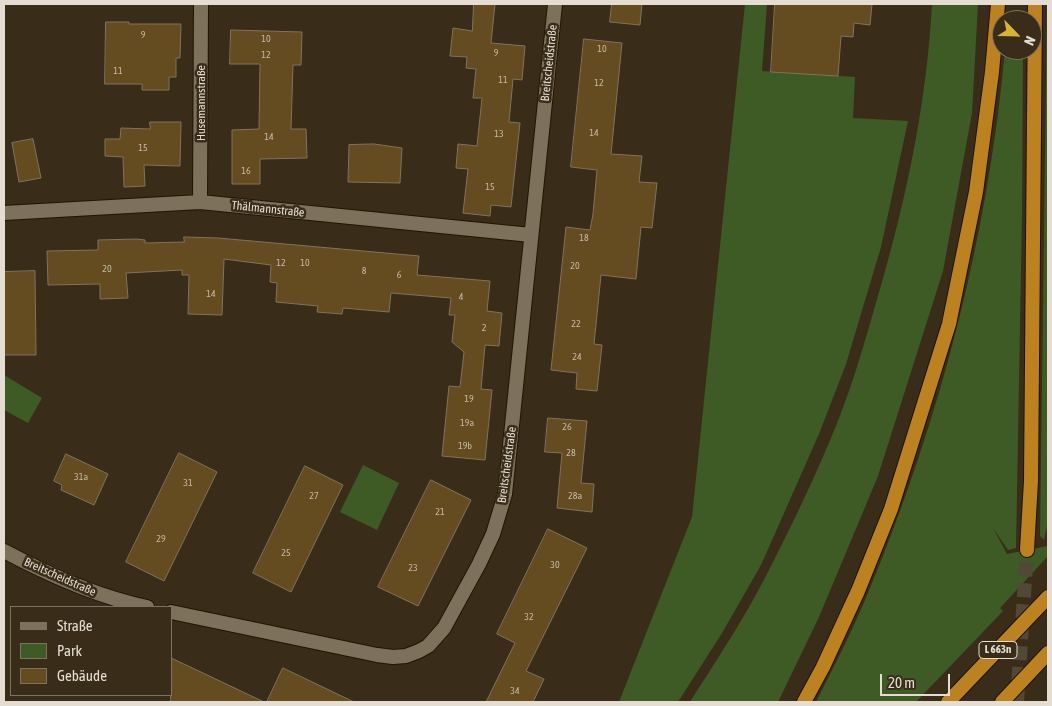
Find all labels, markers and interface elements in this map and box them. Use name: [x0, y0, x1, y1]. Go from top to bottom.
north arrow: [992, 10, 1042, 60]
street label: Breitscheidstraße: [538, 24, 560, 102]
house number: 9: [141, 29, 145, 41]
house number: 10: [261, 33, 271, 45]
text: N: [1021, 34, 1039, 48]
house number: 10: [597, 43, 607, 55]
house number: 9: [494, 47, 498, 59]
house number: 12: [261, 49, 271, 61]
house number: 11: [113, 65, 123, 77]
street label: Husemannstraße: [194, 65, 208, 141]
house number: 11: [498, 74, 508, 86]
house number: 12: [594, 77, 604, 89]
house number: 14: [589, 127, 599, 139]
house number: 13: [494, 128, 504, 140]
house number: 14: [264, 131, 274, 143]
house number: 15: [138, 142, 148, 154]
house number: 16: [241, 165, 251, 177]
house number: 15: [485, 181, 495, 193]
street label: Thälmannstraße: [231, 198, 305, 220]
house number: 18: [579, 232, 589, 244]
house number: 12: [276, 257, 286, 269]
house number: 10: [300, 257, 310, 269]
house number: 20: [570, 260, 580, 272]
house number: 20: [102, 263, 112, 275]
house number: 8: [362, 265, 366, 277]
house number: 6: [397, 269, 401, 281]
house number: 14: [206, 288, 216, 300]
house number: 4: [459, 291, 463, 303]
house number: 22: [571, 318, 581, 330]
house number: 2: [482, 322, 486, 334]
house number: 24: [572, 351, 582, 363]
house number: 19: [464, 393, 474, 405]
house number: 19a: [460, 417, 474, 429]
house number: 26: [562, 421, 572, 433]
street label: Breitscheidstraße: [495, 426, 519, 504]
house number: 19b: [458, 440, 472, 452]
house number: 28: [566, 447, 576, 459]
house number: 31a: [74, 471, 88, 483]
house number: 31: [183, 477, 193, 489]
house number: 27: [309, 490, 319, 502]
house number: 28a: [568, 490, 582, 502]
house number: 21: [435, 506, 445, 518]
house number: 29: [156, 533, 166, 545]
house number: 25: [281, 547, 291, 559]
street label: Breitscheidstraße: [22, 555, 98, 599]
house number: 30: [550, 559, 560, 571]
house number: 23: [408, 562, 418, 574]
legend: [10, 606, 172, 696]
house number: 32: [524, 611, 534, 623]
text: Straße: [57, 617, 93, 634]
text: Park: [57, 642, 82, 659]
road number: L 663n: [979, 642, 1017, 658]
scale bar: [882, 664, 952, 696]
text: Gebäude: [57, 667, 107, 684]
text: 20 m: [888, 674, 915, 691]
house number: 34: [510, 685, 520, 697]

